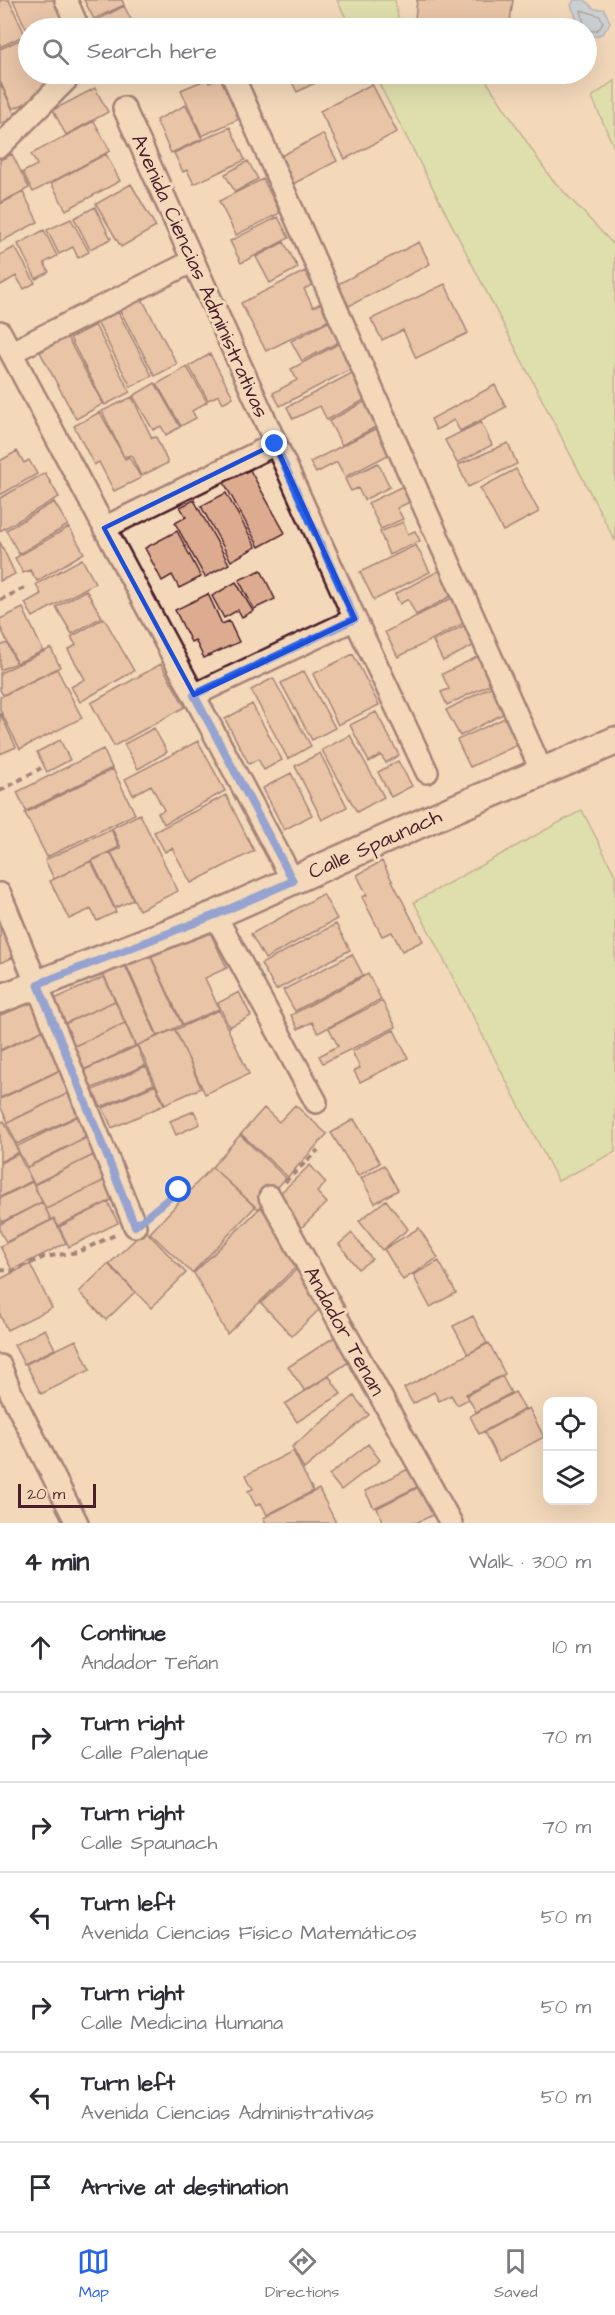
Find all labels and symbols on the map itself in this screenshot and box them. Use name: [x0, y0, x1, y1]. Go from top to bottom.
street label: Avenida Ciencias Administrativas: [124, 130, 276, 422]
route end: [261, 430, 287, 456]
street label: Calle Spaunach: [304, 801, 447, 887]
route start: [165, 1176, 191, 1202]
street label: Andador Tenan: [296, 1261, 392, 1401]
scale bar: [18, 1481, 96, 1508]

